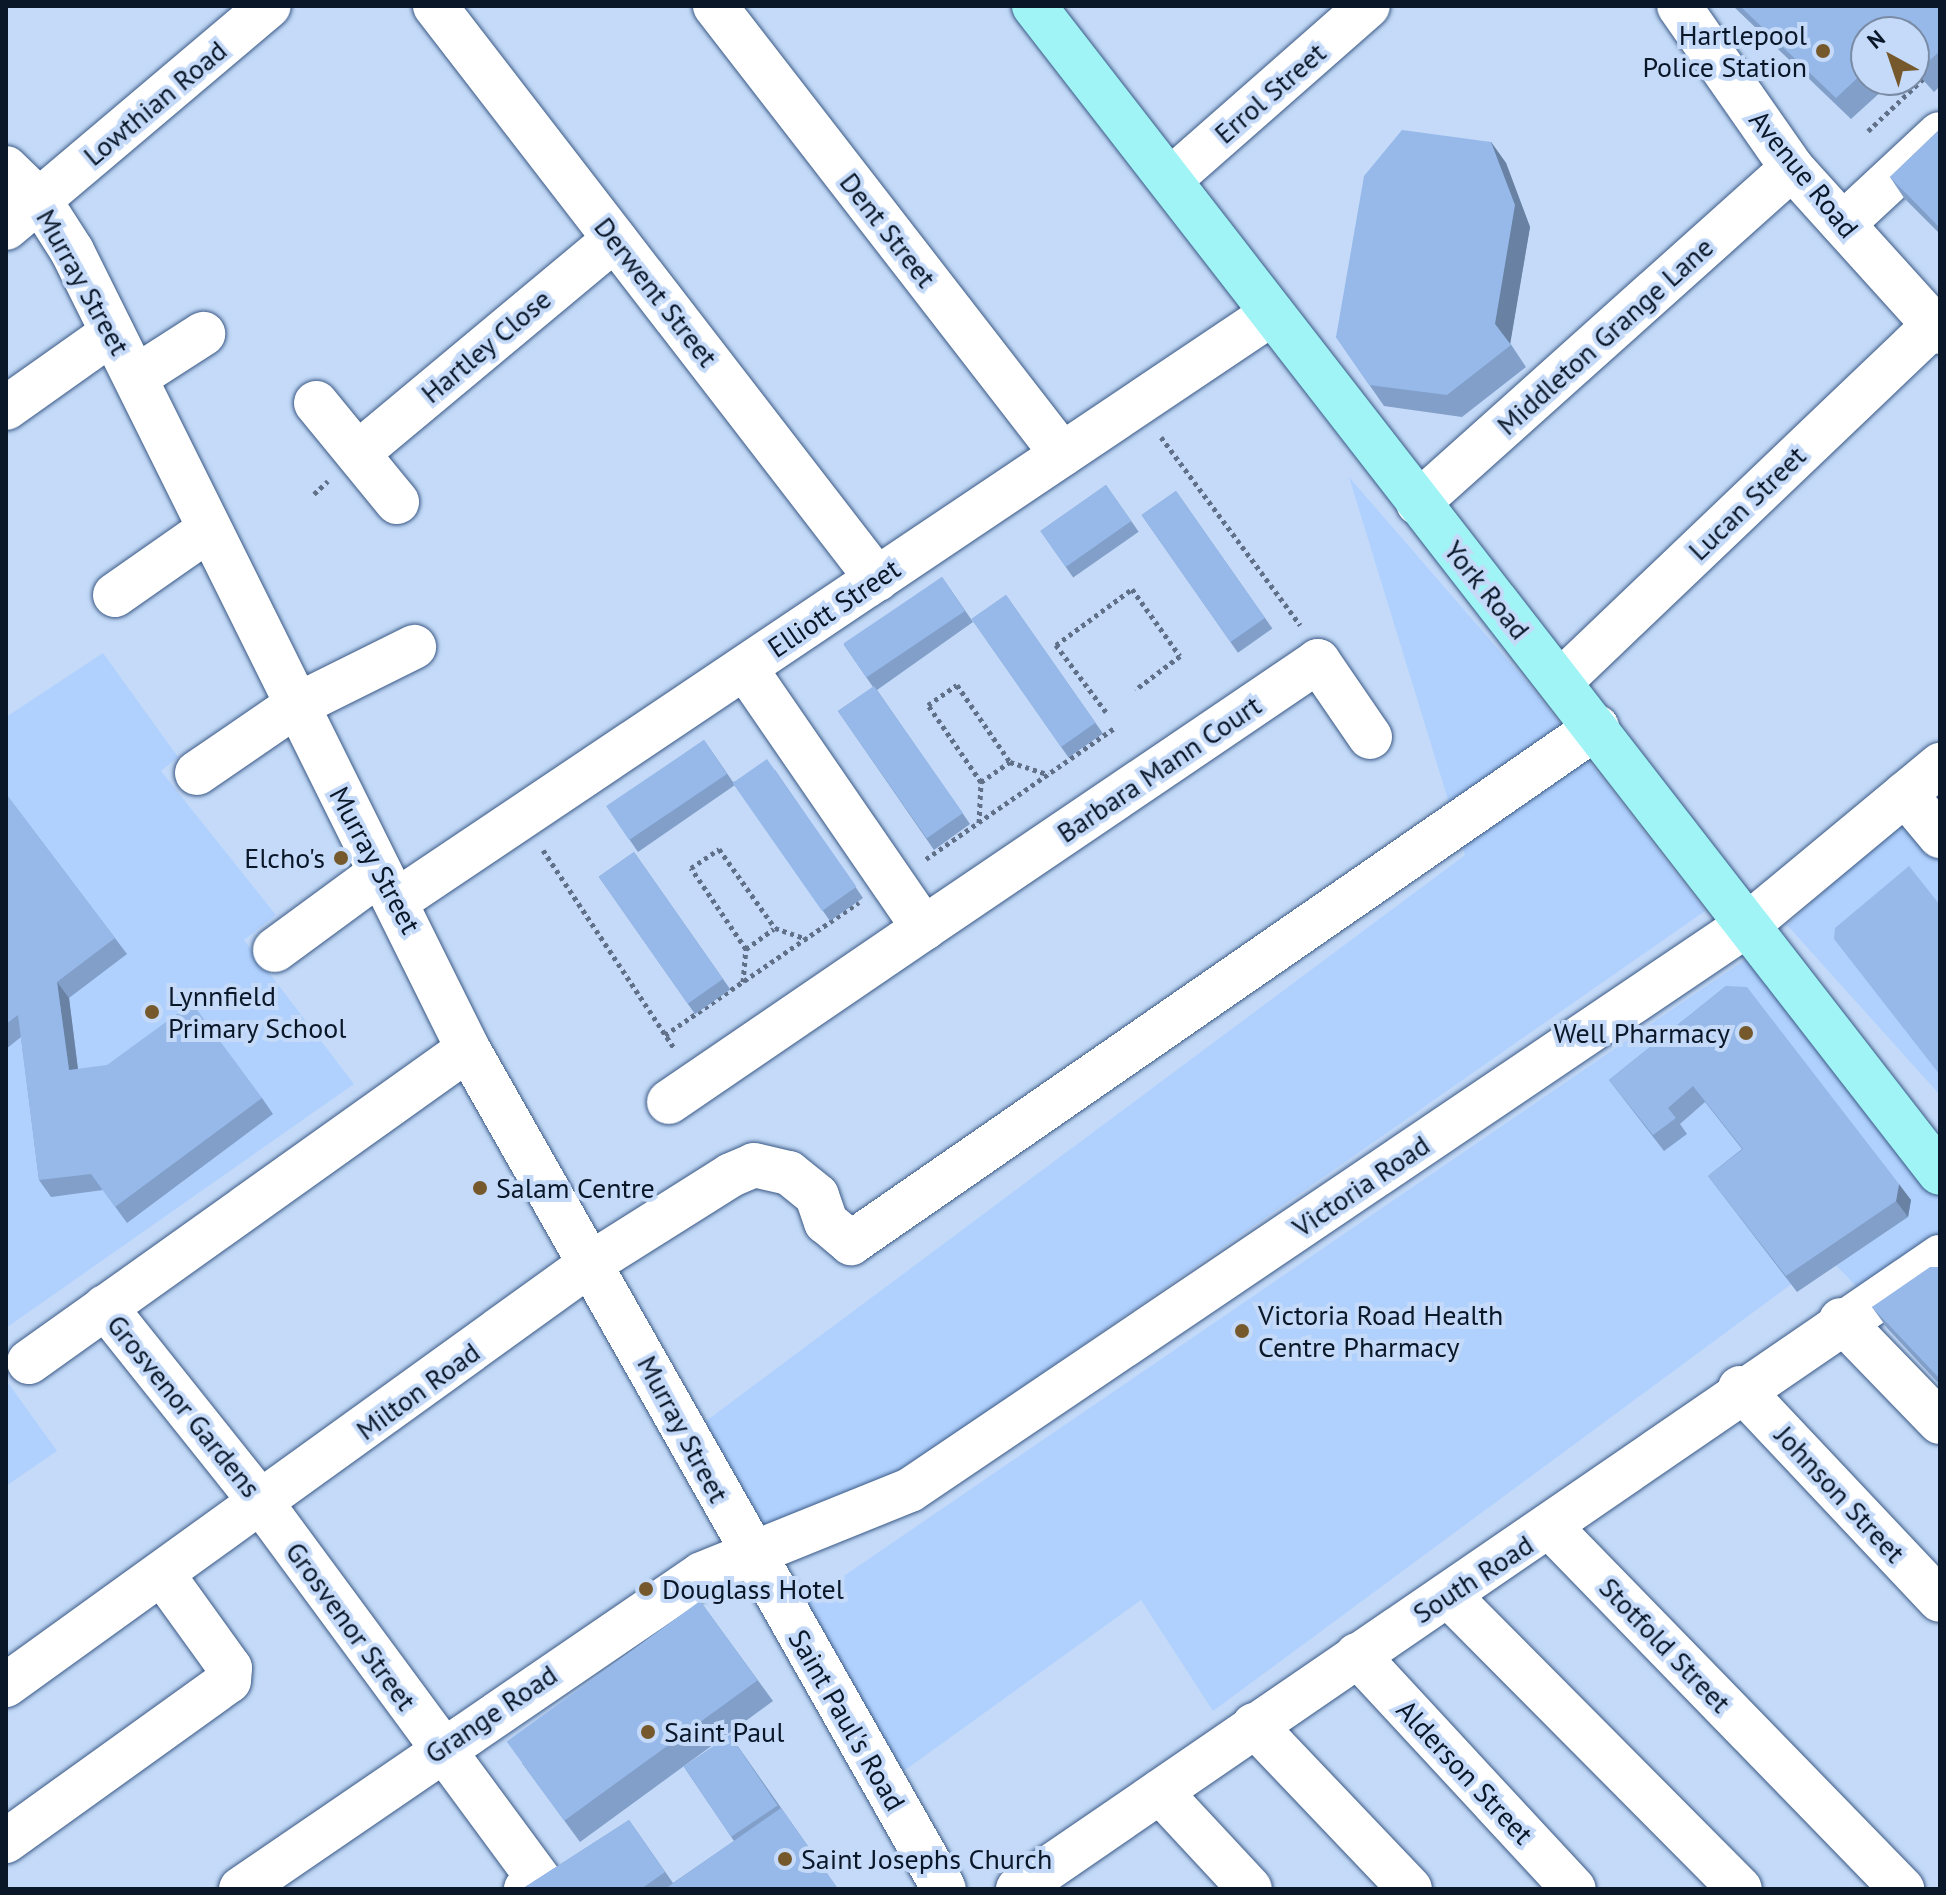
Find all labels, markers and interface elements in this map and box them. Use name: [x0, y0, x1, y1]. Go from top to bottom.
north arrow: [1850, 16, 1930, 96]
place label: Hartlepool Police Station: [1642, 18, 1807, 84]
text: N: [1861, 24, 1890, 55]
street label: Lowthian Road: [77, 33, 233, 173]
street label: Errol Street: [1208, 36, 1332, 150]
marker: Hartlepool Police Station: [1814, 42, 1832, 60]
street label: Avenue Road: [1742, 104, 1866, 244]
street label: Dent Street: [833, 166, 943, 294]
street label: Murray Street: [29, 203, 137, 361]
street label: Derwent Street: [587, 211, 725, 373]
street label: Middleton Grange Lane: [1490, 230, 1720, 442]
street label: Hartley Close: [414, 282, 558, 410]
street label: Lucan Street: [1681, 439, 1813, 567]
street label: York Road: [1437, 534, 1537, 646]
street label: Elliott Street: [762, 552, 906, 664]
street label: Barbara Mann Court: [1051, 688, 1267, 850]
street label: Murray Street: [322, 781, 428, 939]
place label: Elcho's: [244, 841, 325, 875]
marker: Elcho's: [332, 849, 350, 867]
place label: Lynnfield Primary School: [168, 979, 347, 1045]
marker: Lynnfield Primary School: [143, 1003, 161, 1021]
place label: Well Pharmacy: [1554, 1016, 1730, 1050]
marker: Well Pharmacy: [1737, 1024, 1755, 1042]
street label: Victoria Road: [1286, 1128, 1436, 1244]
place label: Salam Centre: [496, 1171, 655, 1205]
marker: Salam Centre: [471, 1179, 489, 1197]
place label: Victoria Road Health Centre Pharmacy: [1258, 1298, 1503, 1364]
street label: Grosvenor Gardens: [100, 1308, 268, 1504]
marker: Victoria Road Health Centre Pharmacy: [1233, 1322, 1251, 1340]
street label: Milton Road: [350, 1335, 486, 1447]
street label: Murray Street: [630, 1350, 736, 1508]
street label: Johnson Street: [1768, 1419, 1912, 1569]
street label: South Road: [1407, 1528, 1539, 1630]
street label: Grosvenor Street: [279, 1535, 423, 1717]
street label: Stotfold Street: [1592, 1571, 1738, 1719]
place label: Douglass Hotel: [662, 1572, 844, 1606]
marker: Douglass Hotel: [637, 1580, 655, 1598]
street label: Saint Paul's Road: [782, 1624, 912, 1816]
street label: Grange Road: [419, 1658, 563, 1770]
street label: Alderson Street: [1390, 1693, 1540, 1851]
place label: Saint Paul: [664, 1715, 784, 1749]
marker: Saint Paul: [639, 1723, 657, 1741]
place label: Saint Josephs Church: [801, 1842, 1052, 1876]
marker: Saint Josephs Church: [776, 1850, 794, 1868]

